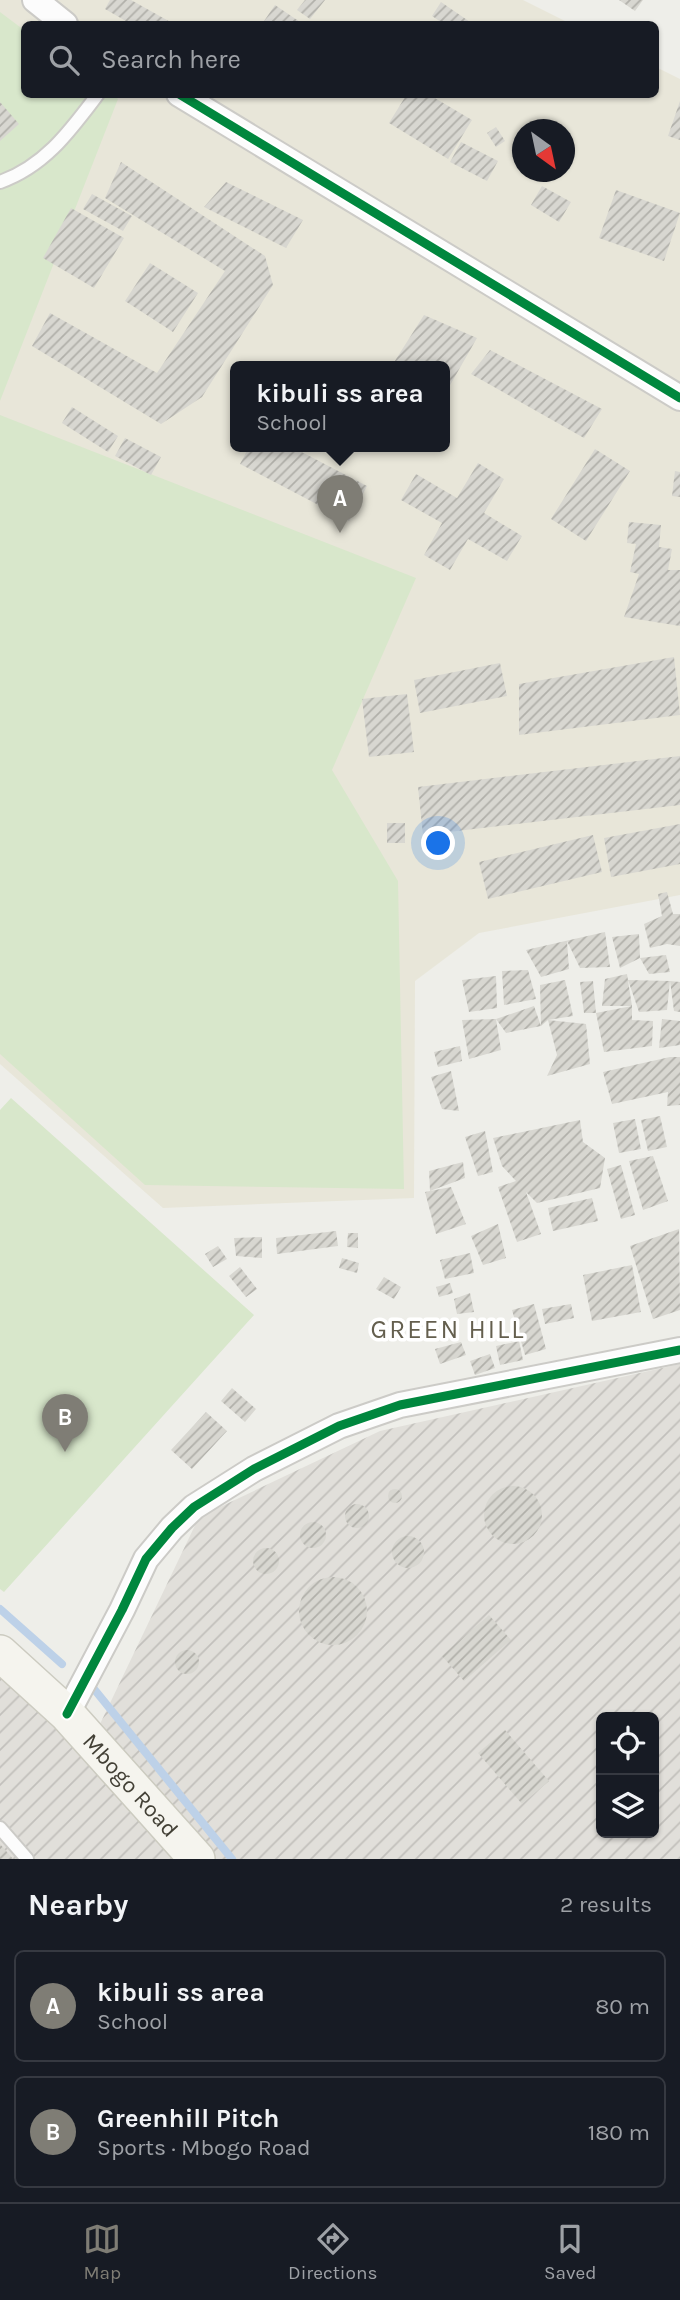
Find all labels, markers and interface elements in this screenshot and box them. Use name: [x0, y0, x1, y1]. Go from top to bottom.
search box: [21, 21, 659, 98]
icon: search: [45, 41, 83, 79]
text: Search here: [101, 44, 241, 75]
north arrow: [512, 119, 575, 182]
popup: [230, 361, 450, 452]
text: kibuli ss area: [256, 378, 424, 409]
text: School: [256, 409, 327, 436]
pin: A: [317, 475, 363, 533]
your location: [421, 826, 455, 860]
district label: GREEN HILL: [371, 1314, 525, 1345]
pin: B: [42, 1394, 88, 1452]
map controls: [596, 1712, 659, 1838]
button: locate: [596, 1712, 659, 1775]
street label: Mbogo Road: [77, 1728, 184, 1843]
button: layers: [596, 1775, 659, 1838]
text: Nearby: [28, 1887, 128, 1923]
text: 2 results: [560, 1891, 652, 1918]
text: kibuli ss area: [97, 1977, 265, 2008]
text: A: [46, 1993, 60, 2020]
text: 80 m: [595, 1993, 650, 2020]
text: School: [97, 2008, 168, 2035]
text: Greenhill Pitch: [97, 2103, 280, 2134]
text: B: [46, 2119, 60, 2146]
text: 180 m: [588, 2119, 650, 2146]
text: Sports · Mbogo Road: [97, 2134, 311, 2161]
tab: Map: [83, 2220, 121, 2284]
tab: Directions: [288, 2220, 377, 2284]
tab: Saved: [544, 2220, 597, 2284]

